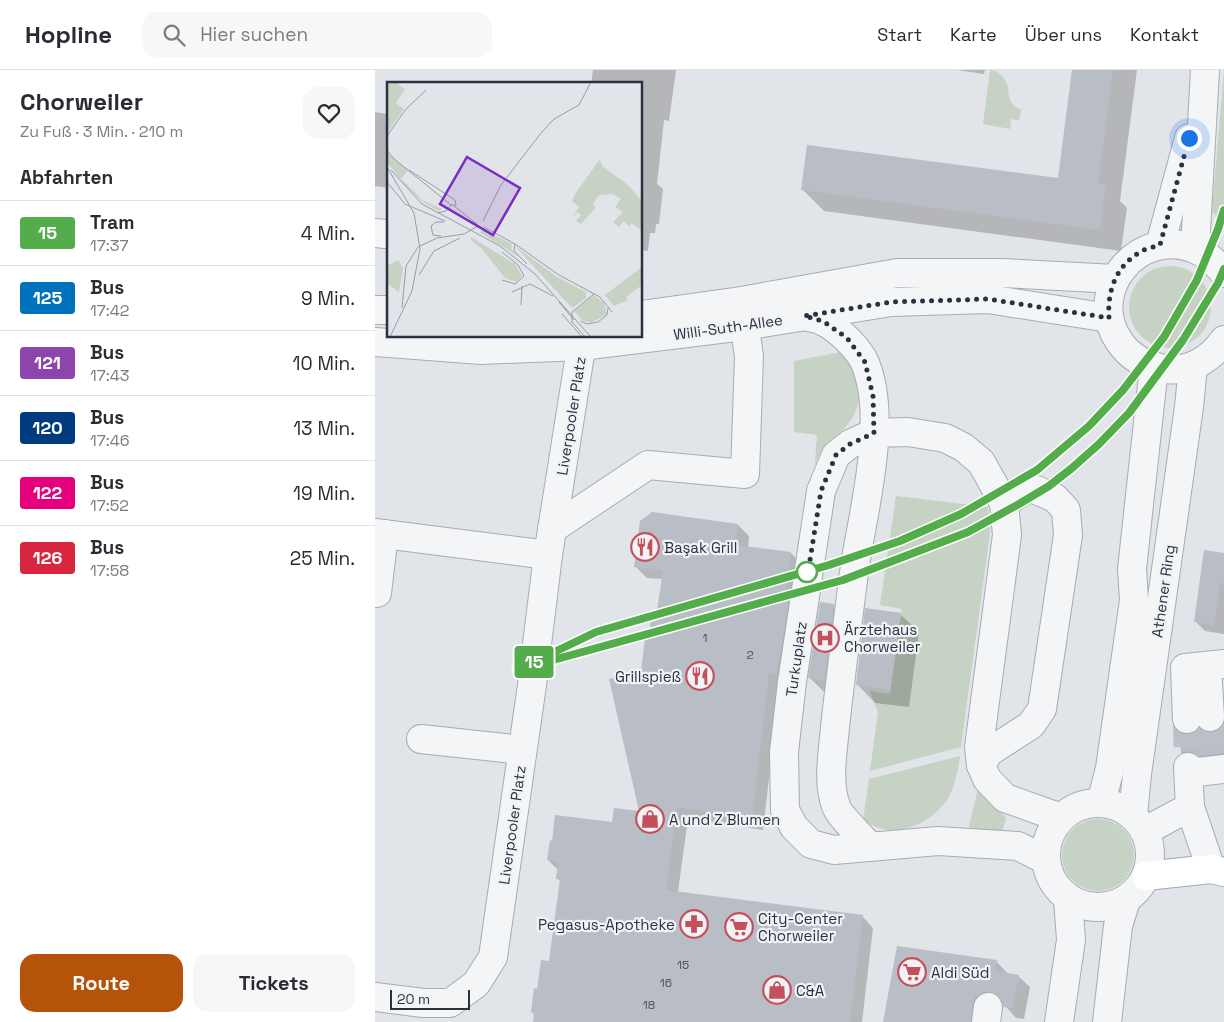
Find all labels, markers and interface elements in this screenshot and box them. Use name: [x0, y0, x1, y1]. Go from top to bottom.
search box: [142, 12, 492, 57]
text: Hopline: [25, 19, 112, 50]
icon: search: [160, 21, 188, 49]
text: Hier suchen: [200, 22, 308, 47]
text: Start: [877, 23, 922, 46]
text: Karte: [950, 23, 997, 46]
text: Über uns: [1025, 23, 1102, 46]
text: Kontakt: [1130, 23, 1199, 46]
inset map: [387, 82, 643, 338]
text: Chorweiler: [20, 86, 143, 117]
button: heart: [303, 87, 355, 139]
text: Zu Fuß · 3 Min. · 210 m: [20, 121, 183, 142]
your location: [1177, 126, 1202, 151]
text: Abfahrten: [20, 165, 113, 190]
text: Tram: [90, 210, 134, 235]
text: 15: [38, 221, 57, 244]
text: 4 Min.: [301, 221, 355, 246]
text: 17:37: [90, 235, 128, 256]
text: Bus: [90, 275, 124, 300]
text: 125: [33, 286, 62, 309]
text: 9 Min.: [301, 286, 355, 311]
text: 17:42: [90, 300, 129, 321]
street label: Willi-Suth-Allee: [672, 310, 784, 344]
text: Bus: [90, 340, 124, 365]
text: 121: [34, 351, 61, 374]
text: 10 Min.: [292, 351, 355, 376]
street label: Liverpooler Platz: [552, 355, 590, 477]
text: 17:43: [90, 365, 129, 386]
text: Bus: [90, 405, 124, 430]
text: 120: [32, 416, 63, 439]
text: 13 Min.: [293, 416, 355, 441]
text: 17:46: [90, 430, 130, 451]
text: Bus: [90, 470, 124, 495]
text: 122: [33, 481, 62, 504]
text: 19 Min.: [293, 481, 355, 506]
text: 17:52: [90, 495, 129, 516]
restaurant icon: Başak Grill: [630, 532, 660, 562]
text: Bus: [90, 535, 124, 560]
place label: Başak Grill: [664, 538, 737, 557]
street label: Athener Ring: [1147, 543, 1179, 639]
text: 126: [33, 546, 62, 569]
text: 25 Min.: [290, 546, 355, 571]
text: 17:58: [90, 560, 129, 581]
unlabelled marker: [796, 561, 818, 583]
street label: Turkuplatz: [781, 620, 811, 698]
place label: Ärztehaus Chorweiler: [844, 620, 921, 656]
hospital icon: Ärztehaus Chorweiler: [810, 623, 840, 653]
house number: 1: [702, 630, 708, 646]
line badge: 15: [511, 646, 557, 678]
house number: 2: [746, 647, 754, 663]
text: 15: [525, 650, 543, 673]
restaurant icon: Grillspieß: [685, 661, 715, 691]
place label: Grillspieß: [615, 667, 681, 686]
street label: Liverpooler Platz: [494, 764, 530, 886]
shop icon: A und Z Blumen: [635, 804, 665, 834]
place label: A und Z Blumen: [669, 810, 780, 829]
pharmacy icon: Pegasus-Apotheke: [679, 909, 709, 939]
place label: City-Center Chorweiler: [758, 909, 843, 945]
supermarket icon: City-Center Chorweiler: [724, 912, 754, 942]
place label: Pegasus-Apotheke: [538, 915, 675, 934]
button: Route: [20, 954, 183, 1012]
button: Tickets: [193, 954, 355, 1012]
house number: 15: [677, 957, 689, 973]
supermarket icon: Aldi Süd: [897, 957, 927, 987]
place label: Aldi Süd: [931, 963, 989, 982]
house number: 16: [660, 975, 672, 991]
shop icon: C&A: [762, 975, 792, 1005]
place label: C&A: [796, 981, 825, 1000]
scale bar: [390, 987, 470, 1010]
text: 20 m: [397, 990, 430, 1008]
house number: 18: [643, 997, 655, 1013]

